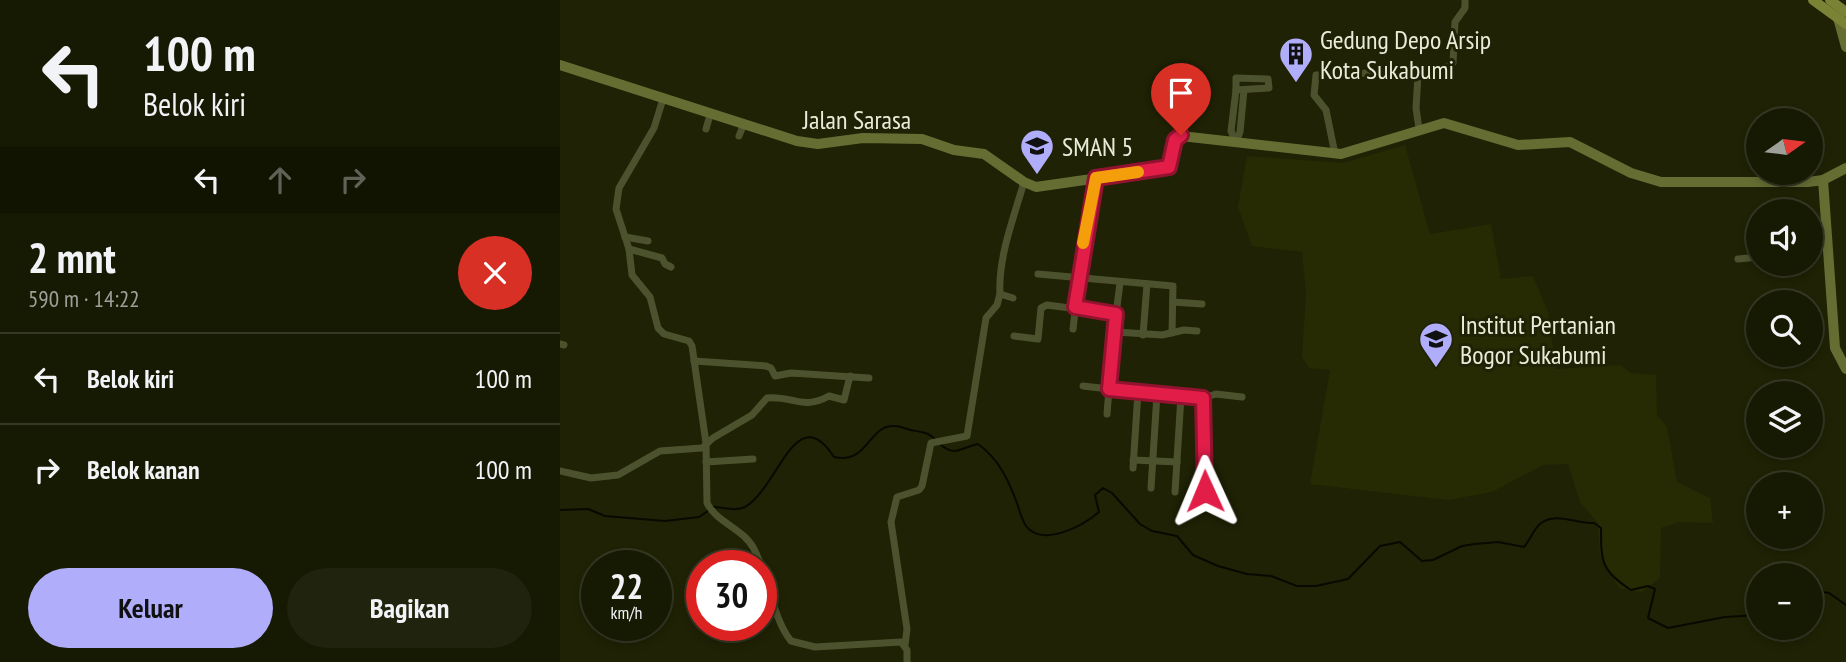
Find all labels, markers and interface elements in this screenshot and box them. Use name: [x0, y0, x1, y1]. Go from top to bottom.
text: 100 m: [143, 21, 256, 85]
place label: Gedung Depo Arsip Kota Sukabumi: [1320, 23, 1491, 86]
icon: left: [28, 28, 119, 119]
building icon: Gedung Depo Arsip Kota Sukabumi: [1277, 35, 1315, 84]
pin: [1151, 63, 1211, 135]
icon: arrive: [1162, 74, 1200, 112]
text: Belok kiri: [143, 83, 246, 125]
street label: Jalan Sarasa: [802, 103, 911, 136]
north arrow: [1746, 108, 1824, 186]
map controls: [1746, 108, 1823, 640]
school or university icon: SMAN 5: [1018, 127, 1056, 176]
place label: SMAN 5: [1062, 130, 1133, 163]
icon: left: [188, 161, 226, 199]
icon: ahead: [261, 161, 299, 199]
icon: right: [334, 161, 372, 199]
button: sound: [1746, 199, 1823, 276]
text: 2 mnt: [28, 230, 116, 285]
button: close: [458, 236, 532, 310]
text: 590 m · 14:22: [28, 284, 140, 313]
button: search: [1746, 290, 1823, 367]
place label: Institut Pertanian Bogor Sukabumi: [1460, 308, 1616, 371]
school or university icon: Institut Pertanian Bogor Sukabumi: [1417, 320, 1455, 369]
icon: left: [28, 360, 66, 398]
text: Belok kiri: [87, 362, 174, 395]
text: 100 m: [474, 362, 532, 395]
button: layers: [1746, 381, 1823, 458]
icon: right: [28, 451, 66, 489]
text: Belok kanan: [87, 453, 200, 486]
text: 100 m: [474, 453, 532, 486]
position arrow: [1168, 454, 1242, 528]
button: +: [1746, 472, 1823, 549]
speed limit sign: 30: [686, 550, 777, 641]
text: 22: [610, 563, 643, 609]
button: −: [1746, 563, 1823, 640]
button: Keluar: [28, 568, 273, 648]
button: Bagikan: [287, 568, 532, 648]
text: km/h: [611, 601, 642, 624]

